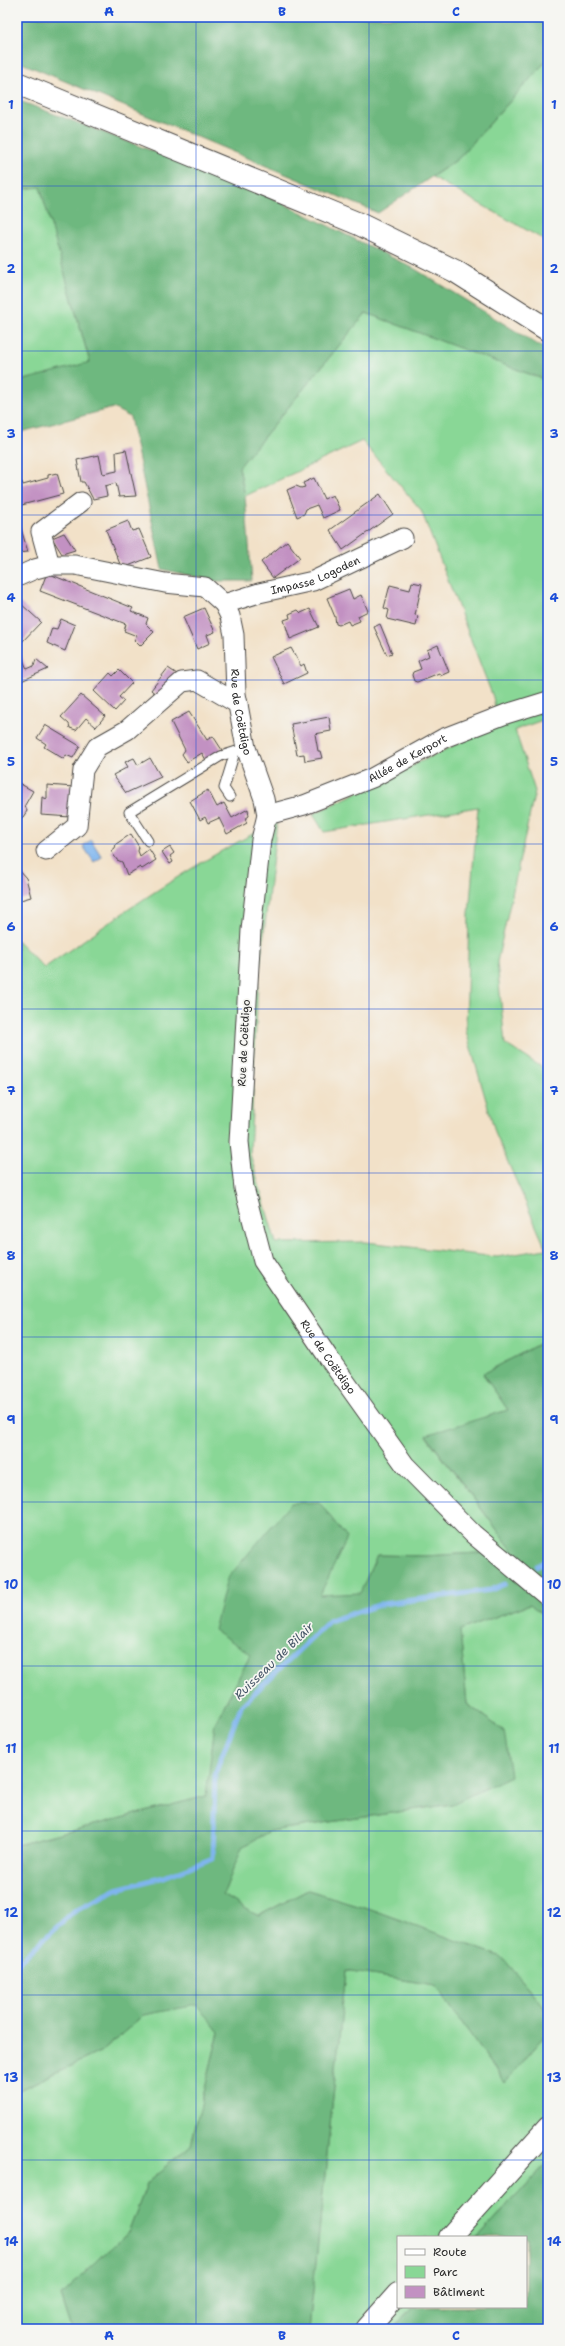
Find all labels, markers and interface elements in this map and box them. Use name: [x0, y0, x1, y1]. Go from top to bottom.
text: A: [104, 3, 114, 20]
text: B: [278, 3, 286, 20]
text: C: [452, 3, 460, 20]
text: 1: [8, 96, 14, 113]
text: 1: [551, 96, 557, 113]
text: 2: [6, 260, 16, 277]
text: 2: [549, 260, 559, 277]
text: 3: [6, 425, 16, 442]
text: 3: [549, 425, 559, 442]
street label: Impasse Logoden: [269, 552, 363, 598]
text: 4: [6, 589, 16, 606]
text: 4: [549, 589, 559, 606]
street label: Rue de Coëtdigo: [228, 668, 256, 758]
street label: Allée de Kerport: [365, 730, 450, 786]
text: 5: [7, 753, 15, 770]
text: 5: [550, 753, 558, 770]
text: 6: [6, 918, 16, 935]
text: 6: [549, 918, 559, 935]
street label: Rue de Coëtdigo: [234, 999, 254, 1087]
text: 7: [6, 1082, 16, 1099]
text: 7: [549, 1082, 559, 1099]
text: 8: [6, 1247, 16, 1264]
text: 8: [549, 1247, 559, 1264]
street label: Rue de Coëtdigo: [297, 1317, 360, 1397]
text: 9: [6, 1411, 16, 1428]
text: 9: [549, 1411, 559, 1428]
text: 10: [4, 1576, 18, 1593]
text: 10: [547, 1576, 561, 1593]
water label: Ruisseau de Bilair: [231, 1619, 317, 1703]
text: 11: [5, 1740, 17, 1757]
text: 11: [548, 1740, 560, 1757]
text: 12: [4, 1904, 18, 1921]
text: 12: [547, 1904, 561, 1921]
text: 13: [4, 2069, 18, 2086]
text: 13: [547, 2069, 561, 2086]
text: 14: [4, 2233, 18, 2250]
text: 14: [547, 2233, 561, 2250]
legend: [397, 2236, 527, 2308]
text: Route: [433, 2244, 467, 2260]
text: Parc: [433, 2264, 458, 2280]
text: Bâtiment: [433, 2284, 485, 2300]
text: A: [104, 2327, 114, 2344]
text: B: [278, 2327, 286, 2344]
text: C: [452, 2327, 460, 2344]

